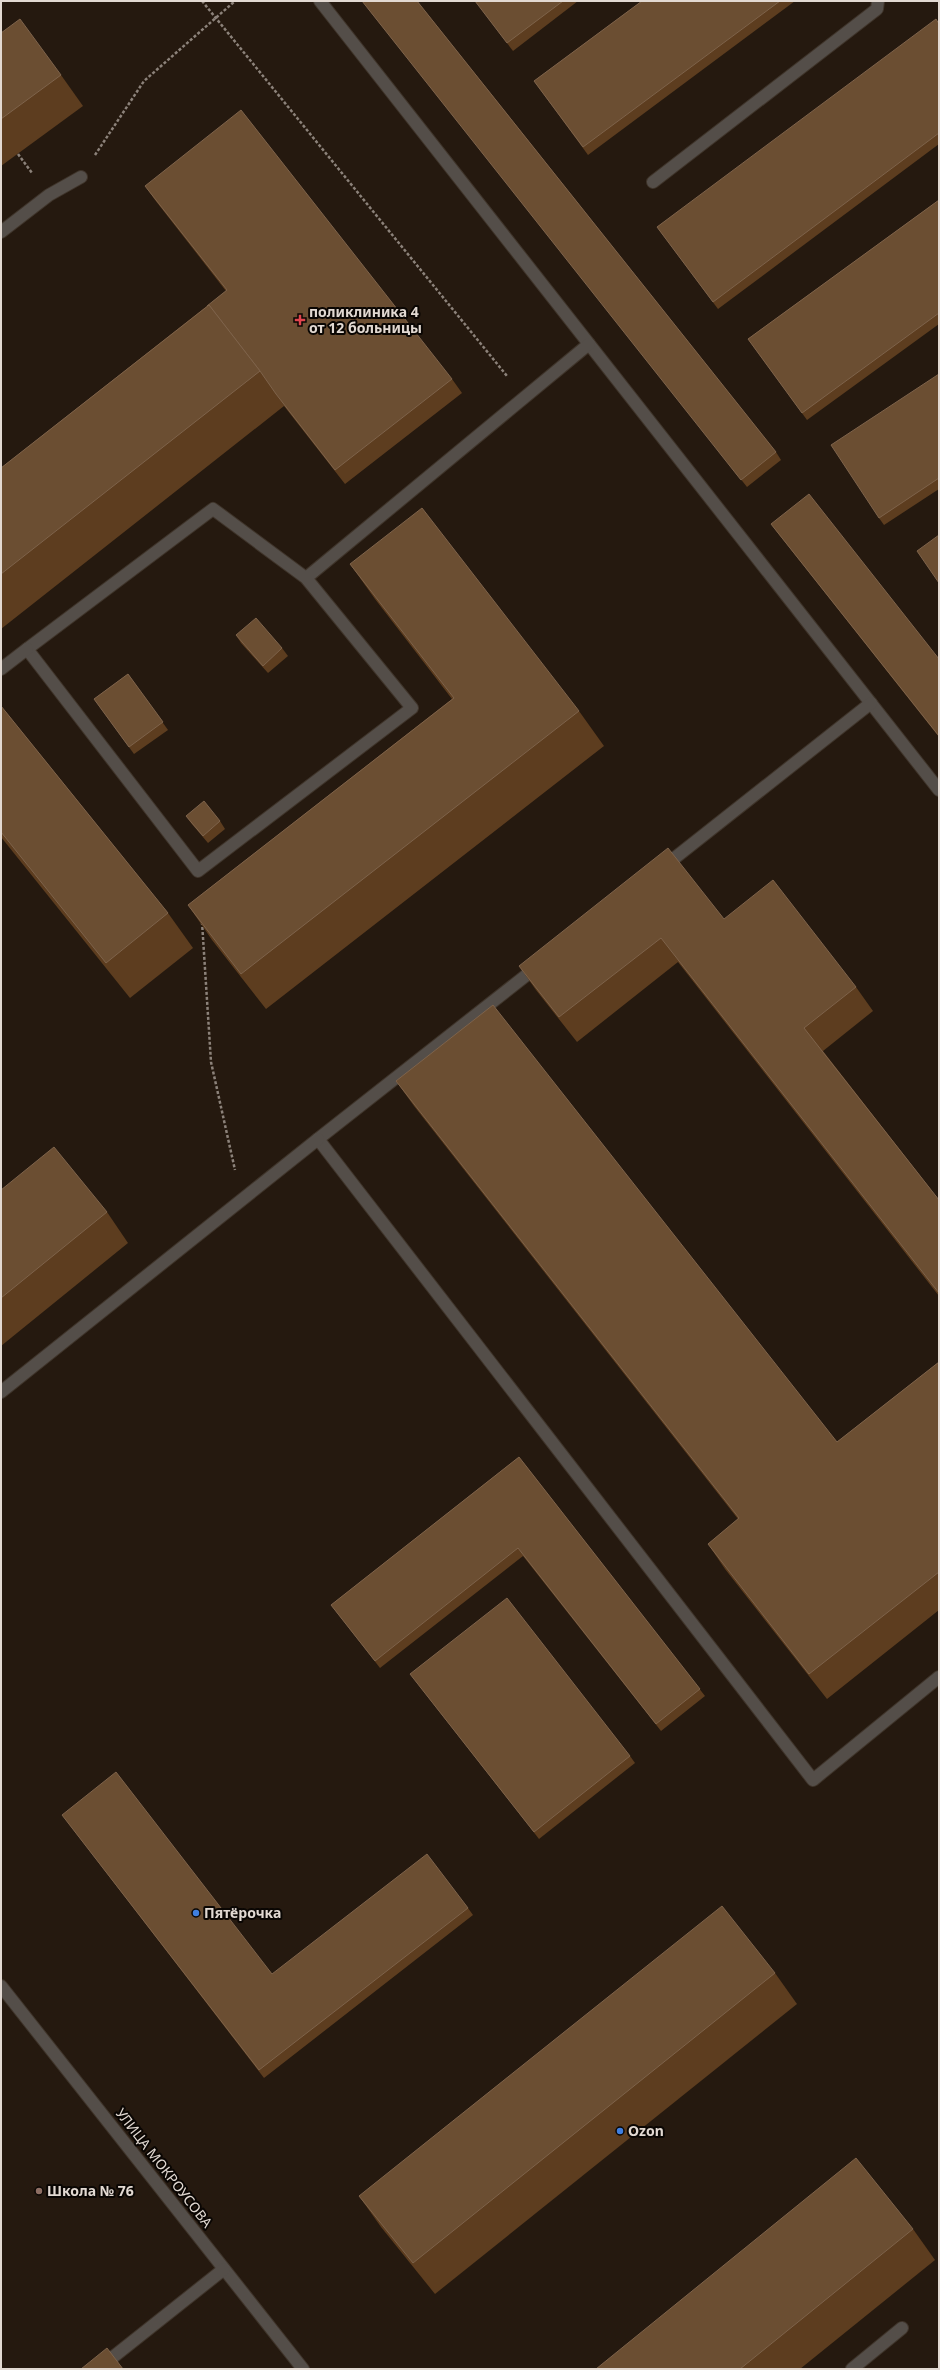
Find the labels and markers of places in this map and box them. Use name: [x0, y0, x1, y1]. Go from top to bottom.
place label: поликлиника 4 от 12 больницы: [309, 302, 422, 337]
marker: поликлиника 4 от 12 больницы: [294, 314, 306, 326]
place label: Пятёрочка: [204, 1903, 281, 1922]
marker: Пятёрочка: [191, 1908, 201, 1918]
place label: Ozon: [628, 2121, 664, 2140]
marker: Ozon: [615, 2126, 625, 2136]
place label: Школа № 76: [47, 2181, 134, 2200]
marker: Школа № 76: [34, 2186, 44, 2196]

